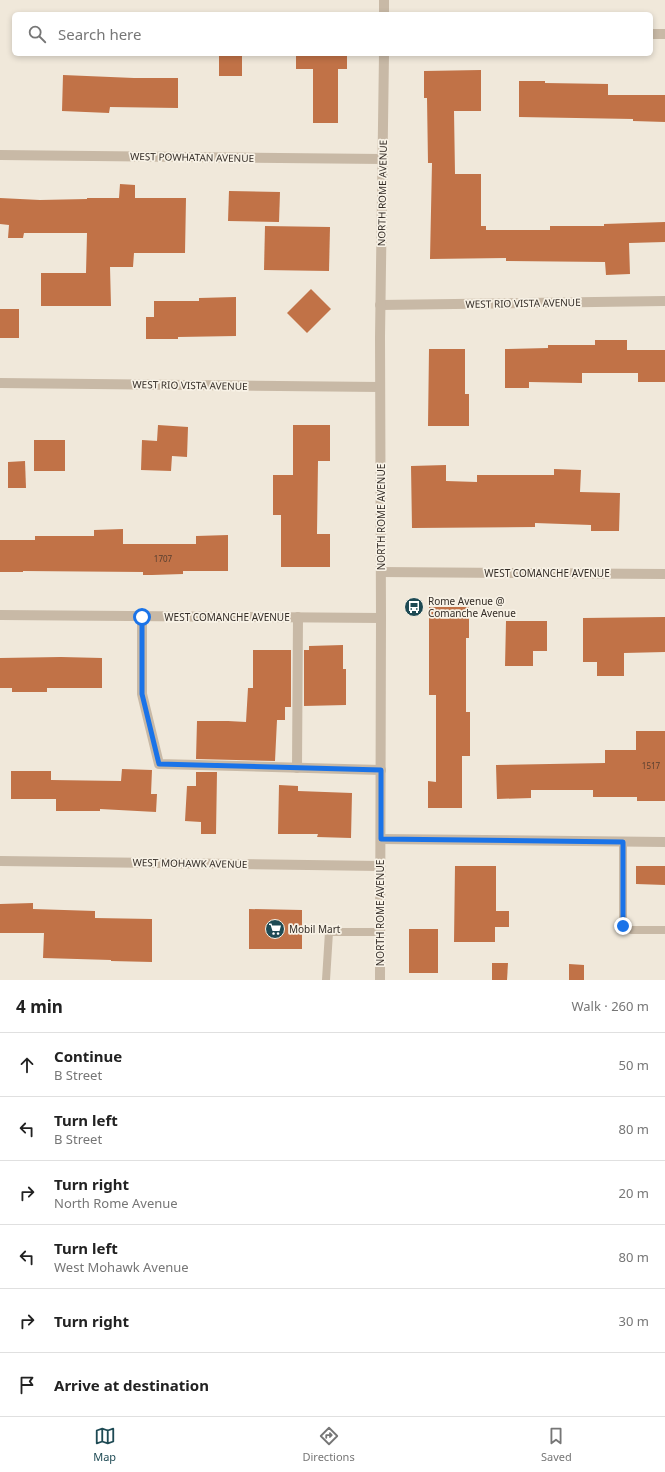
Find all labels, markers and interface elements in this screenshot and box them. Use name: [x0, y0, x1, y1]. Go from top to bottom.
search box: [12, 12, 653, 56]
icon: search: [26, 23, 48, 45]
text: Search here: [58, 24, 141, 44]
street label: NORTH ROME AVENUE: [374, 140, 390, 246]
street label: WEST POWHATAN AVENUE: [130, 149, 254, 165]
street label: WEST RIO VISTA AVENUE: [465, 295, 581, 311]
street label: WEST RIO VISTA AVENUE: [132, 377, 248, 393]
street label: NORTH ROME AVENUE: [374, 464, 388, 570]
house number: 1707: [154, 553, 173, 564]
street label: WEST COMANCHE AVENUE: [484, 566, 610, 580]
place label: Rome Avenue @ Comanche Avenue: [428, 594, 516, 620]
bus stop icon: Rome Avenue @ Comanche Avenue: [403, 596, 425, 618]
route start: [133, 608, 151, 626]
street label: WEST COMANCHE AVENUE: [164, 610, 290, 624]
house number: 1517: [642, 760, 661, 771]
street label: WEST MOHAWK AVENUE: [132, 855, 248, 871]
street label: NORTH ROME AVENUE: [373, 860, 387, 966]
route end: [614, 917, 632, 935]
supermarket icon: Mobil Mart: [264, 918, 286, 940]
place label: Mobil Mart: [289, 922, 341, 936]
text: 4 min: [16, 995, 63, 1018]
text: Walk · 260 m: [571, 997, 649, 1015]
text: Continue: [54, 1046, 122, 1066]
icon: ahead: [16, 1054, 38, 1076]
text: 50 m: [619, 1056, 649, 1074]
text: B Street: [54, 1066, 102, 1084]
text: Turn left: [54, 1110, 118, 1130]
icon: left: [16, 1118, 38, 1140]
text: 80 m: [619, 1120, 649, 1138]
text: B Street: [54, 1130, 102, 1148]
text: Turn right: [54, 1174, 129, 1194]
icon: right: [16, 1182, 38, 1204]
text: 20 m: [619, 1184, 649, 1202]
text: North Rome Avenue: [54, 1194, 178, 1212]
text: Turn left: [54, 1238, 118, 1258]
icon: left: [16, 1246, 38, 1268]
text: 80 m: [619, 1248, 649, 1266]
text: West Mohawk Avenue: [54, 1258, 189, 1276]
icon: right: [16, 1310, 38, 1332]
text: Turn right: [54, 1311, 129, 1331]
text: 30 m: [619, 1312, 649, 1330]
icon: arrive: [16, 1374, 38, 1396]
text: Arrive at destination: [54, 1375, 209, 1395]
tab: Map: [93, 1425, 116, 1464]
tab: Directions: [302, 1425, 355, 1464]
tab: Saved: [541, 1425, 572, 1464]

